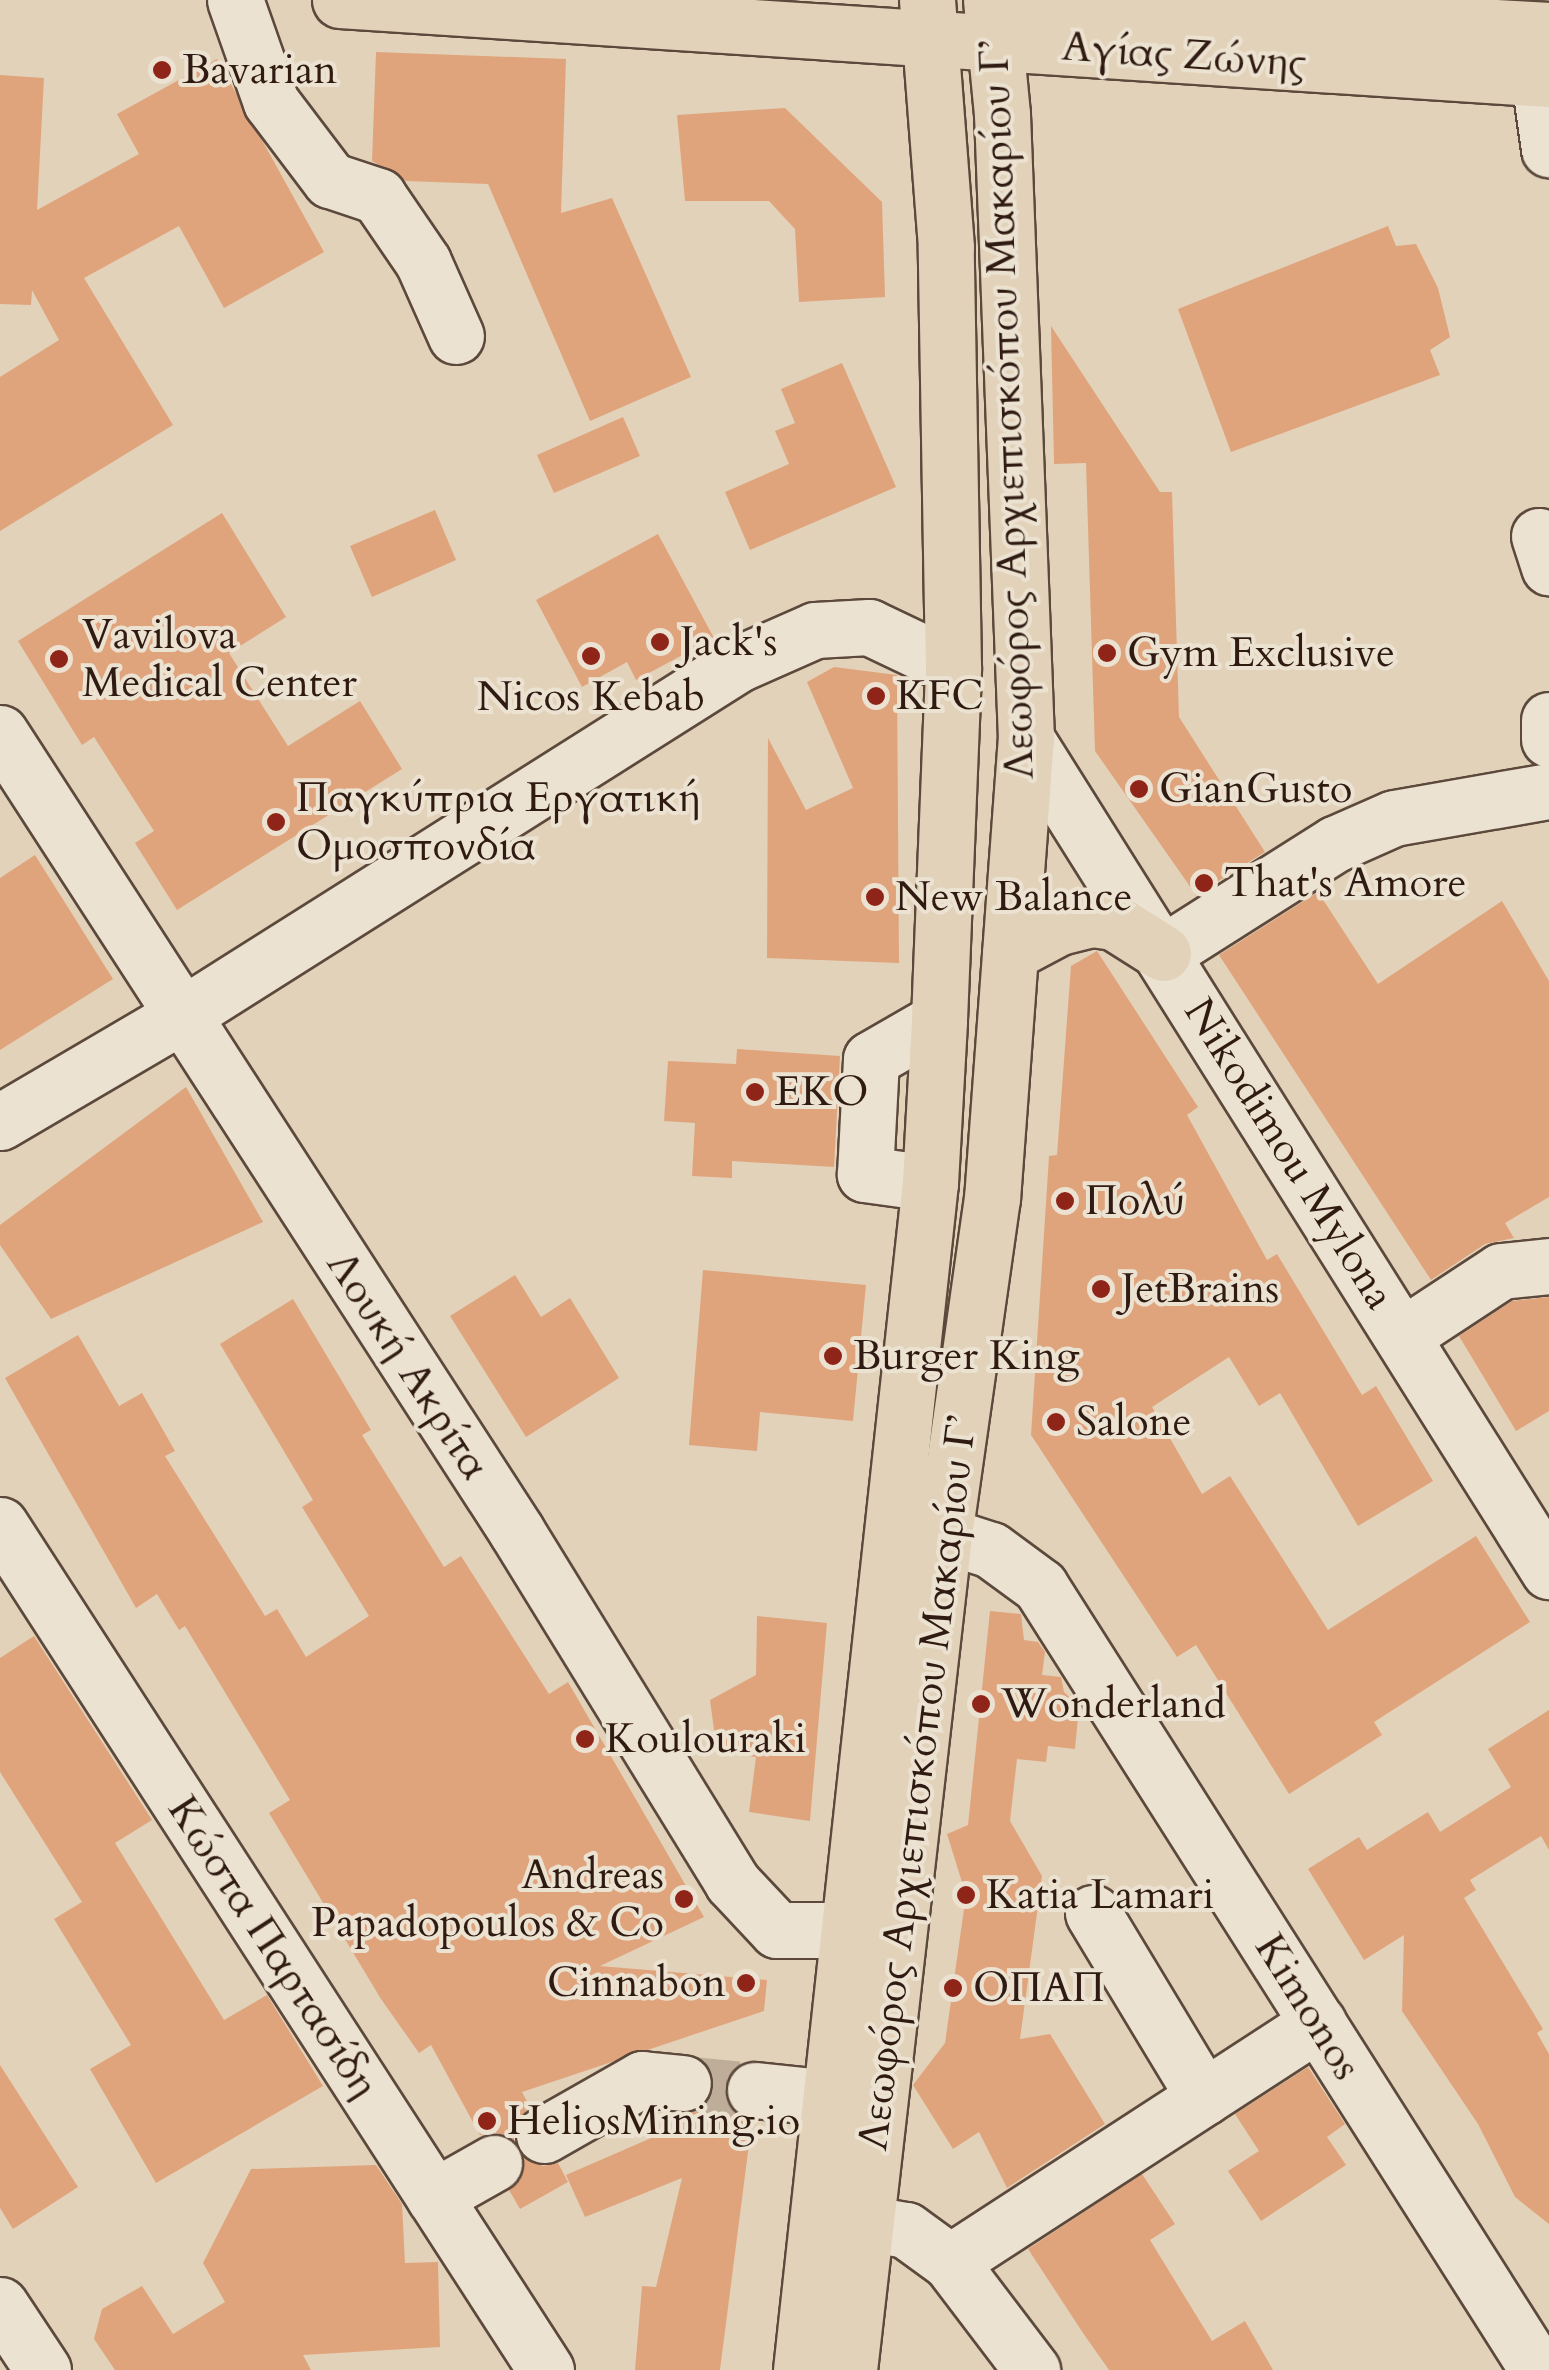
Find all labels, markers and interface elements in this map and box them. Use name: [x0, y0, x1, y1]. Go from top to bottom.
street label: Αγίας Ζώνης: [1060, 21, 1308, 89]
street label: Λεωφόρος Αρχιεπισκόπου Μακαρίου Γ’: [969, 40, 1045, 780]
place label: Bavarian: [182, 45, 337, 95]
marker: Bavarian: [151, 59, 173, 81]
place label: Vavilova Medical Center: [82, 610, 357, 708]
place label: Jack's: [680, 617, 778, 667]
place label: Gym Exclusive: [1127, 628, 1395, 678]
marker: Jack's: [649, 631, 671, 653]
marker: Gym Exclusive: [1096, 642, 1118, 664]
marker: Nicos Kebab: [580, 645, 602, 667]
marker: Vavilova Medical Center: [46, 646, 72, 672]
place label: KFC: [896, 671, 983, 721]
place label: Nicos Kebab: [477, 672, 705, 722]
marker: KFC: [865, 685, 887, 707]
place label: GianGusto: [1159, 764, 1352, 814]
place label: Παγκύπρια Εργατική Ομοσπονδία: [296, 773, 702, 871]
marker: GianGusto: [1128, 778, 1150, 800]
marker: Παγκύπρια Εργατική Ομοσπονδία: [265, 811, 287, 833]
place label: That's Amore: [1224, 858, 1467, 908]
place label: New Balance: [895, 872, 1132, 922]
marker: That's Amore: [1193, 872, 1215, 894]
marker: New Balance: [864, 886, 886, 908]
street label: Nikodimou Mylona: [1173, 989, 1405, 1319]
place label: EKO: [775, 1067, 868, 1117]
marker: EKO: [744, 1081, 766, 1103]
place label: Πολύ: [1085, 1176, 1185, 1226]
marker: Πολύ: [1054, 1190, 1076, 1212]
street label: Λουκή Ακρίτα: [316, 1242, 500, 1488]
place label: JetBrains: [1121, 1264, 1279, 1314]
marker: JetBrains: [1090, 1278, 1112, 1300]
place label: Burger King: [853, 1331, 1080, 1381]
marker: Burger King: [822, 1345, 844, 1367]
place label: Salone: [1076, 1397, 1192, 1447]
marker: Salone: [1045, 1411, 1067, 1433]
street label: Λεωφόρος Αρχιεπισκόπου Μακαρίου Γ’: [848, 1413, 988, 2153]
place label: Wonderland: [1001, 1679, 1226, 1729]
marker: Wonderland: [970, 1693, 992, 1715]
place label: Koulouraki: [605, 1714, 806, 1764]
marker: Koulouraki: [574, 1728, 596, 1750]
street label: Κώστα Παρτασίδη: [157, 1787, 389, 2107]
place label: Andreas Papadopoulos & Co: [311, 1850, 664, 1948]
place label: Katia Lamari: [986, 1870, 1214, 1920]
marker: Katia Lamari: [955, 1884, 977, 1906]
marker: Andreas Papadopoulos & Co: [673, 1888, 695, 1910]
street label: Kimonos: [1244, 1925, 1372, 2089]
place label: Cinnabon: [547, 1958, 726, 2008]
place label: ΟΠΑΠ: [973, 1963, 1105, 2013]
marker: Cinnabon: [735, 1972, 757, 1994]
marker: ΟΠΑΠ: [942, 1977, 964, 1999]
place label: HeliosMining.io: [507, 2096, 800, 2146]
marker: HeliosMining.io: [476, 2110, 498, 2132]

